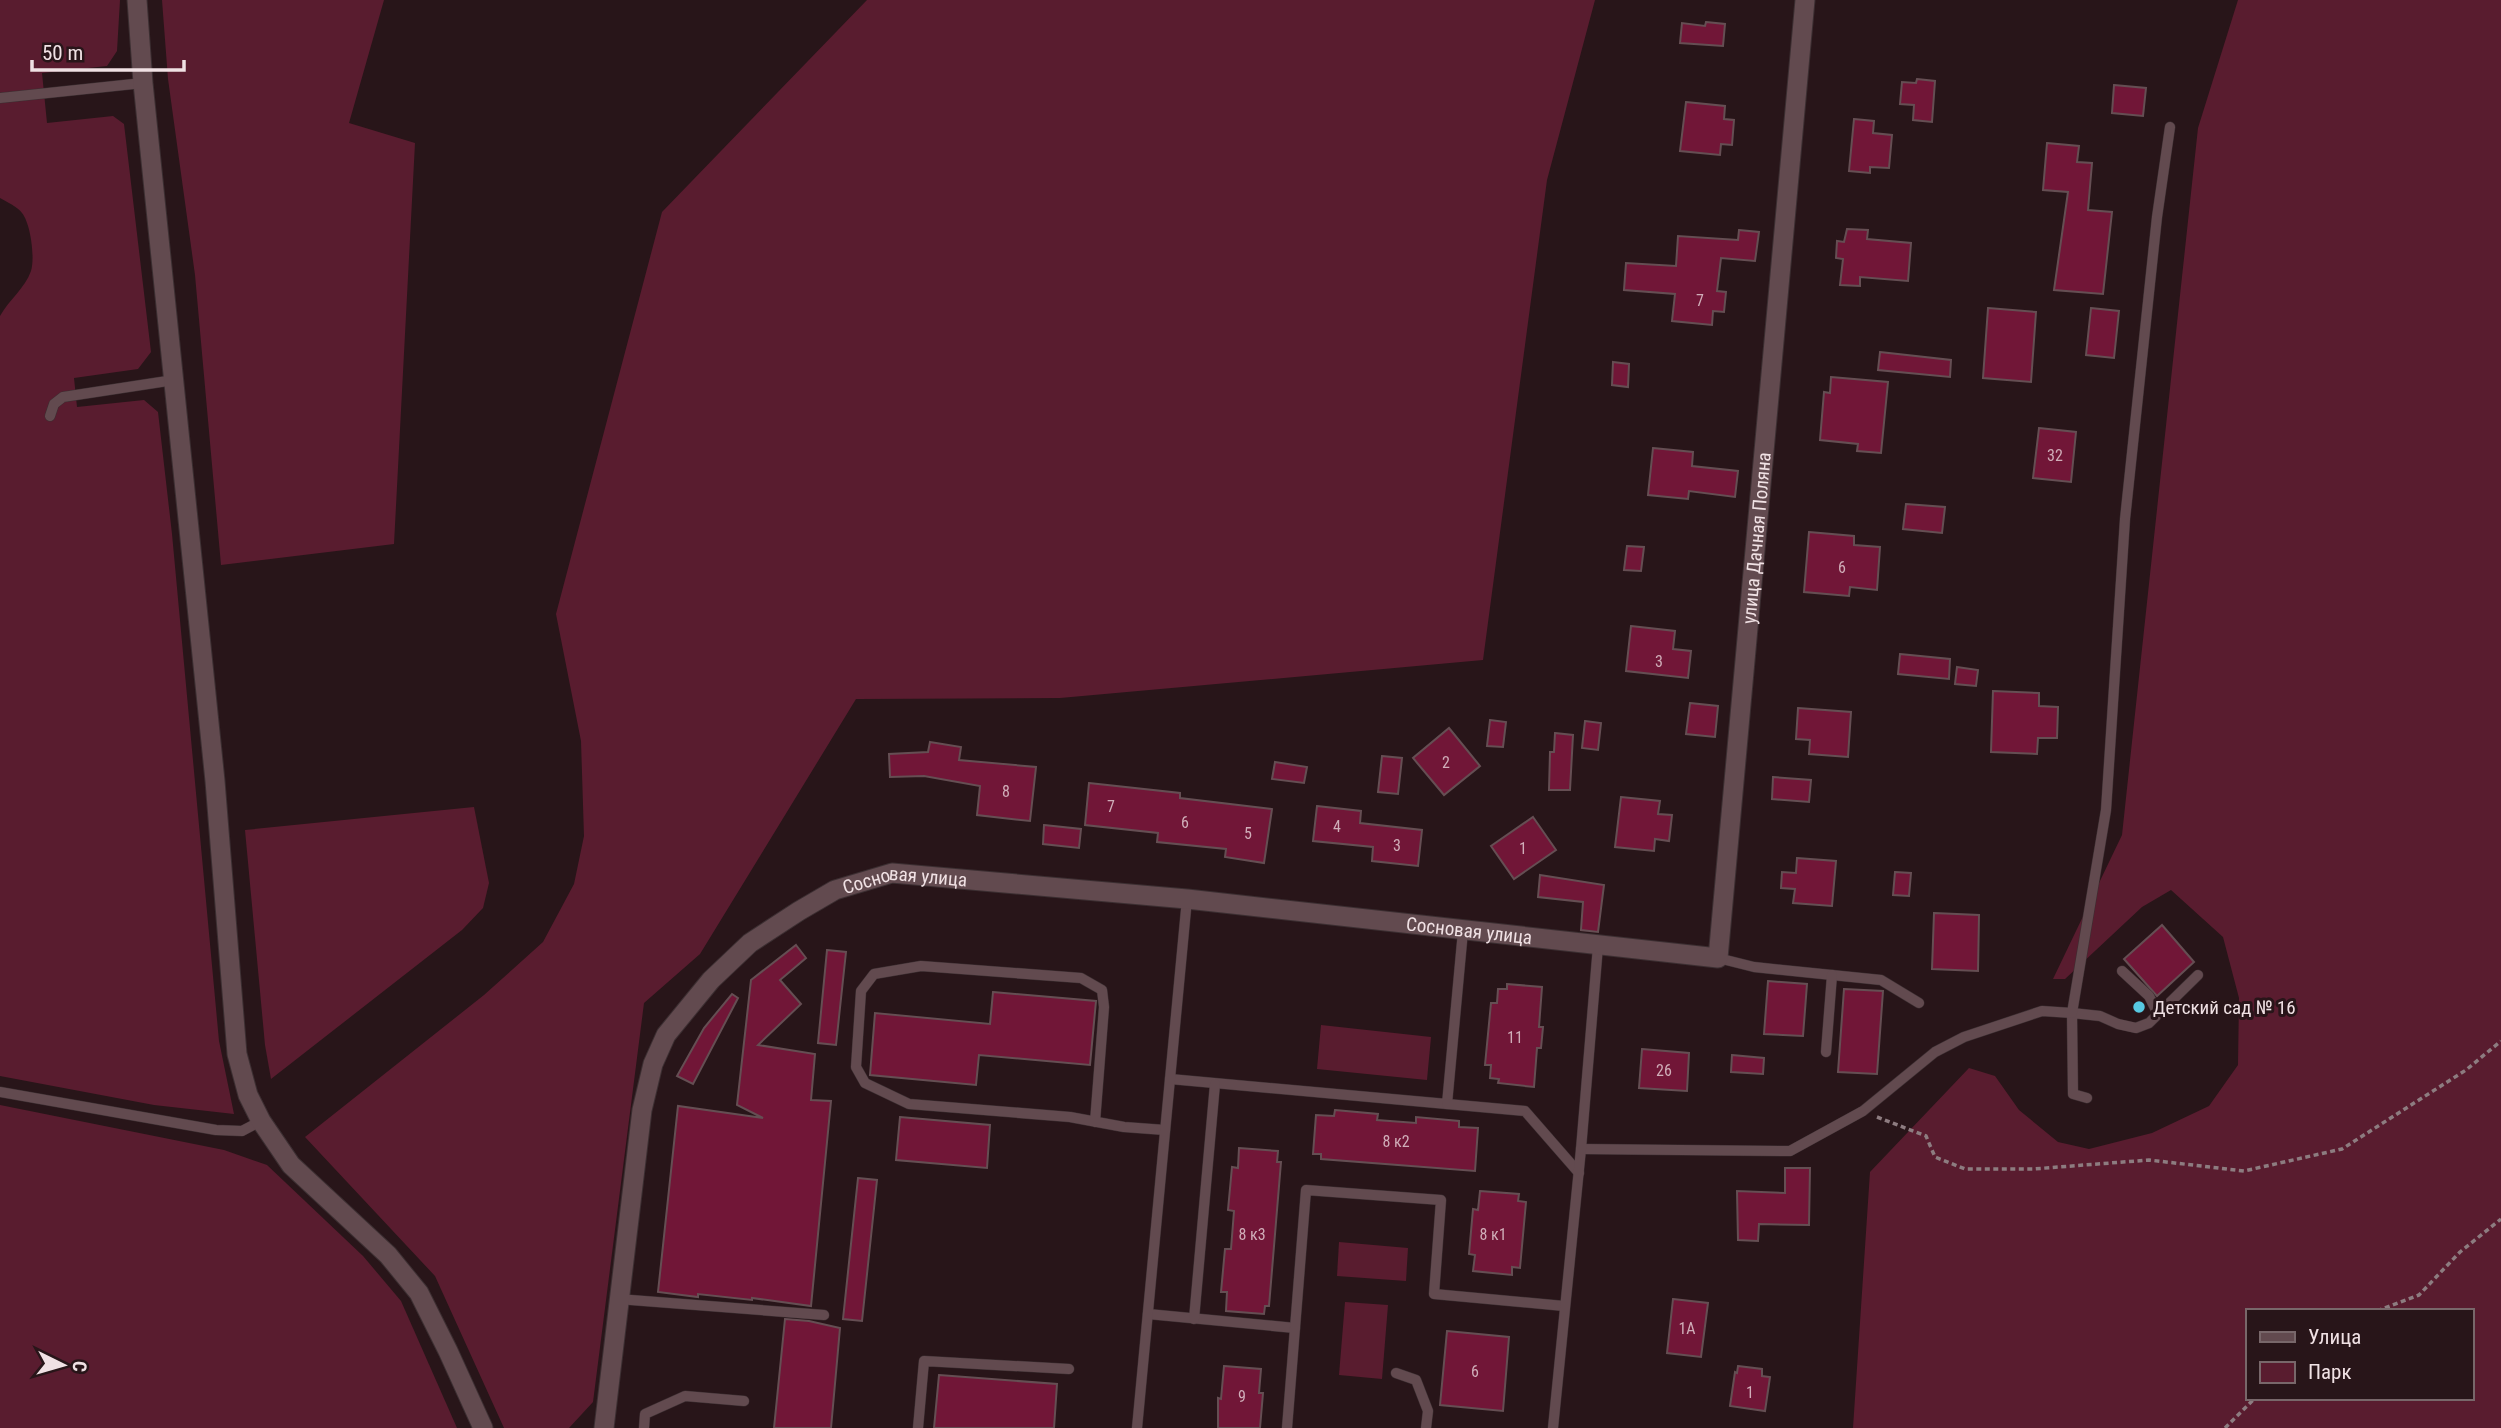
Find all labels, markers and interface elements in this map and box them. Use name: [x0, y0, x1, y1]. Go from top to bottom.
scale bar: [32, 28, 184, 72]
text: 50 m: [42, 41, 83, 65]
house number: 7: [1696, 291, 1704, 310]
house number: 32: [2047, 446, 2063, 465]
street label: улица Дачная Поляна: [1737, 451, 1776, 625]
house number: 6: [1838, 558, 1846, 577]
house number: 3: [1655, 652, 1663, 671]
house number: 2: [1442, 753, 1450, 772]
house number: 8: [1002, 782, 1010, 801]
house number: 7: [1107, 797, 1115, 816]
house number: 6: [1181, 813, 1189, 832]
house number: 4: [1333, 817, 1341, 836]
house number: 5: [1244, 824, 1252, 843]
house number: 3: [1393, 836, 1401, 855]
house number: 1: [1519, 839, 1527, 858]
street label: Сосновая улица: [840, 862, 968, 899]
street label: Сосновая улица: [1405, 912, 1533, 949]
place label: Детский сад № 16: [2153, 996, 2296, 1019]
marker: Детский сад № 16: [2131, 999, 2147, 1015]
house number: 11: [1507, 1028, 1523, 1047]
house number: 26: [1656, 1061, 1672, 1080]
house number: 8 к2: [1382, 1132, 1410, 1151]
house number: 8 к3: [1238, 1225, 1266, 1244]
house number: 8 к1: [1479, 1225, 1507, 1244]
legend: [2246, 1309, 2473, 1400]
house number: 1А: [1678, 1319, 1696, 1338]
text: Улица: [2308, 1325, 2361, 1349]
north arrow: [28, 1330, 98, 1400]
text: С: [67, 1360, 91, 1373]
text: Парк: [2308, 1360, 2352, 1384]
house number: 6: [1471, 1362, 1479, 1381]
house number: 1: [1746, 1383, 1754, 1402]
house number: 9: [1238, 1387, 1246, 1406]

